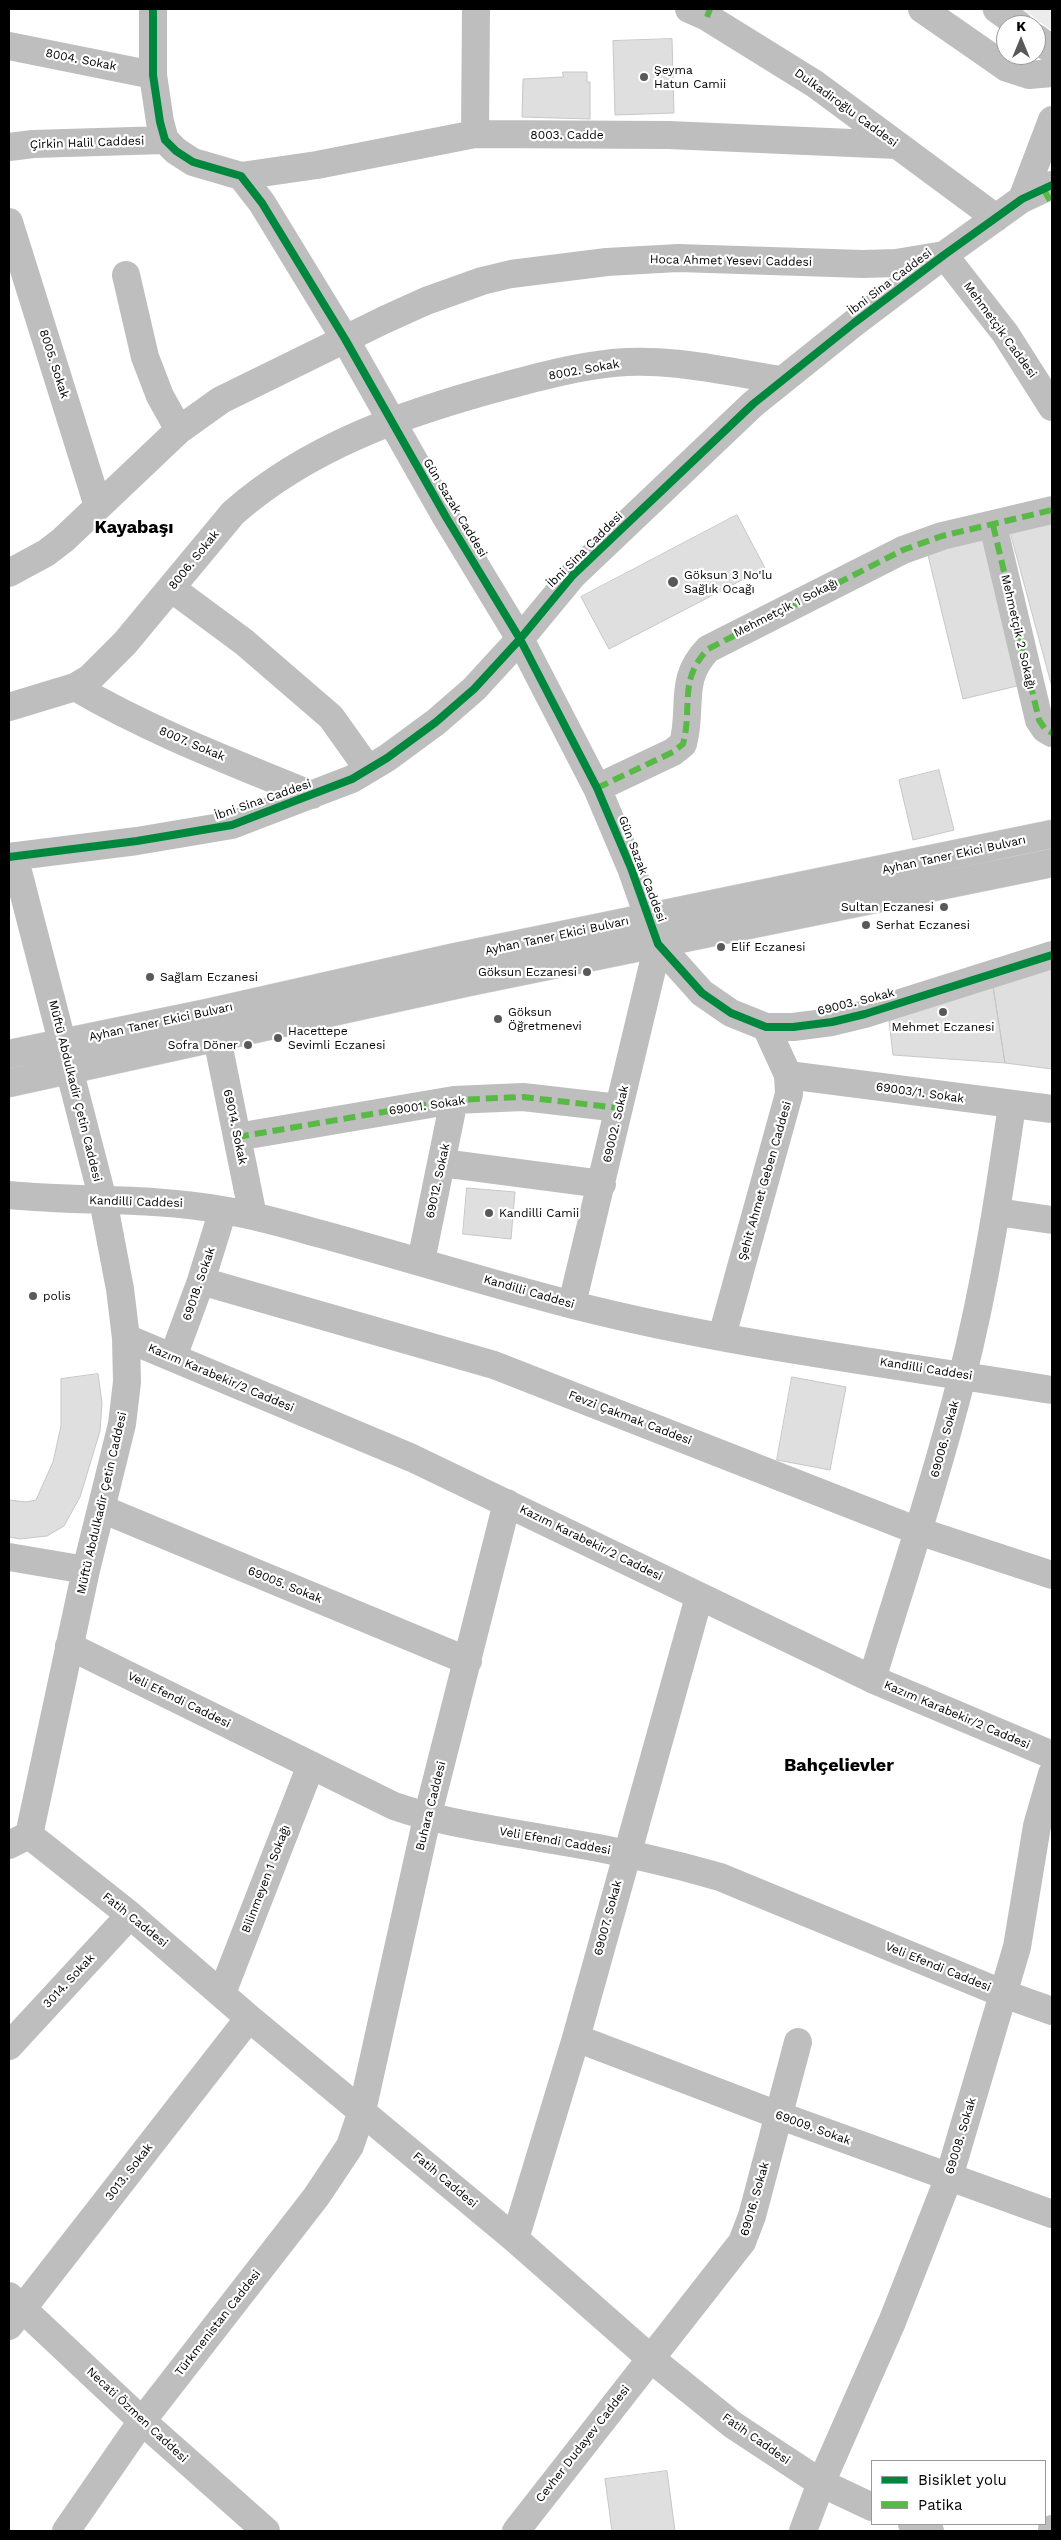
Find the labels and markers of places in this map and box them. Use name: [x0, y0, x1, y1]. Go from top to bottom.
place label: Şeyma Hatun Camii: [654, 63, 726, 91]
marker: Şeyma Hatun Camii: [638, 71, 650, 83]
place label: Göksun 3 No'lu Sağlık Ocağı: [684, 568, 772, 596]
marker: Göksun 3 No'lu Sağlık Ocağı: [666, 575, 680, 589]
place label: Sultan Eczanesi: [841, 900, 934, 914]
marker: Sultan Eczanesi: [938, 901, 950, 913]
place label: Serhat Eczanesi: [876, 918, 970, 932]
marker: Serhat Eczanesi: [860, 919, 872, 931]
place label: Elif Eczanesi: [731, 940, 806, 954]
marker: Elif Eczanesi: [715, 941, 727, 953]
place label: Göksun Eczanesi: [478, 965, 577, 979]
marker: Göksun Eczanesi: [581, 966, 593, 978]
place label: Sağlam Eczanesi: [160, 970, 258, 984]
marker: Sağlam Eczanesi: [144, 971, 156, 983]
place label: Göksun Öğretmenevi: [508, 1005, 582, 1033]
marker: Mehmet Eczanesi: [937, 1006, 949, 1018]
marker: Göksun Öğretmenevi: [492, 1013, 504, 1025]
place label: Mehmet Eczanesi: [891, 1020, 995, 1034]
place label: Hacettepe Sevimli Eczanesi: [288, 1024, 385, 1052]
marker: Hacettepe Sevimli Eczanesi: [272, 1032, 284, 1044]
place label: Sofra Döner: [168, 1038, 238, 1052]
marker: Sofra Döner: [242, 1039, 254, 1051]
place label: Kandilli Camii: [499, 1206, 579, 1220]
marker: Kandilli Camii: [483, 1207, 495, 1219]
place label: polis: [43, 1289, 71, 1303]
marker: polis: [27, 1290, 39, 1302]

